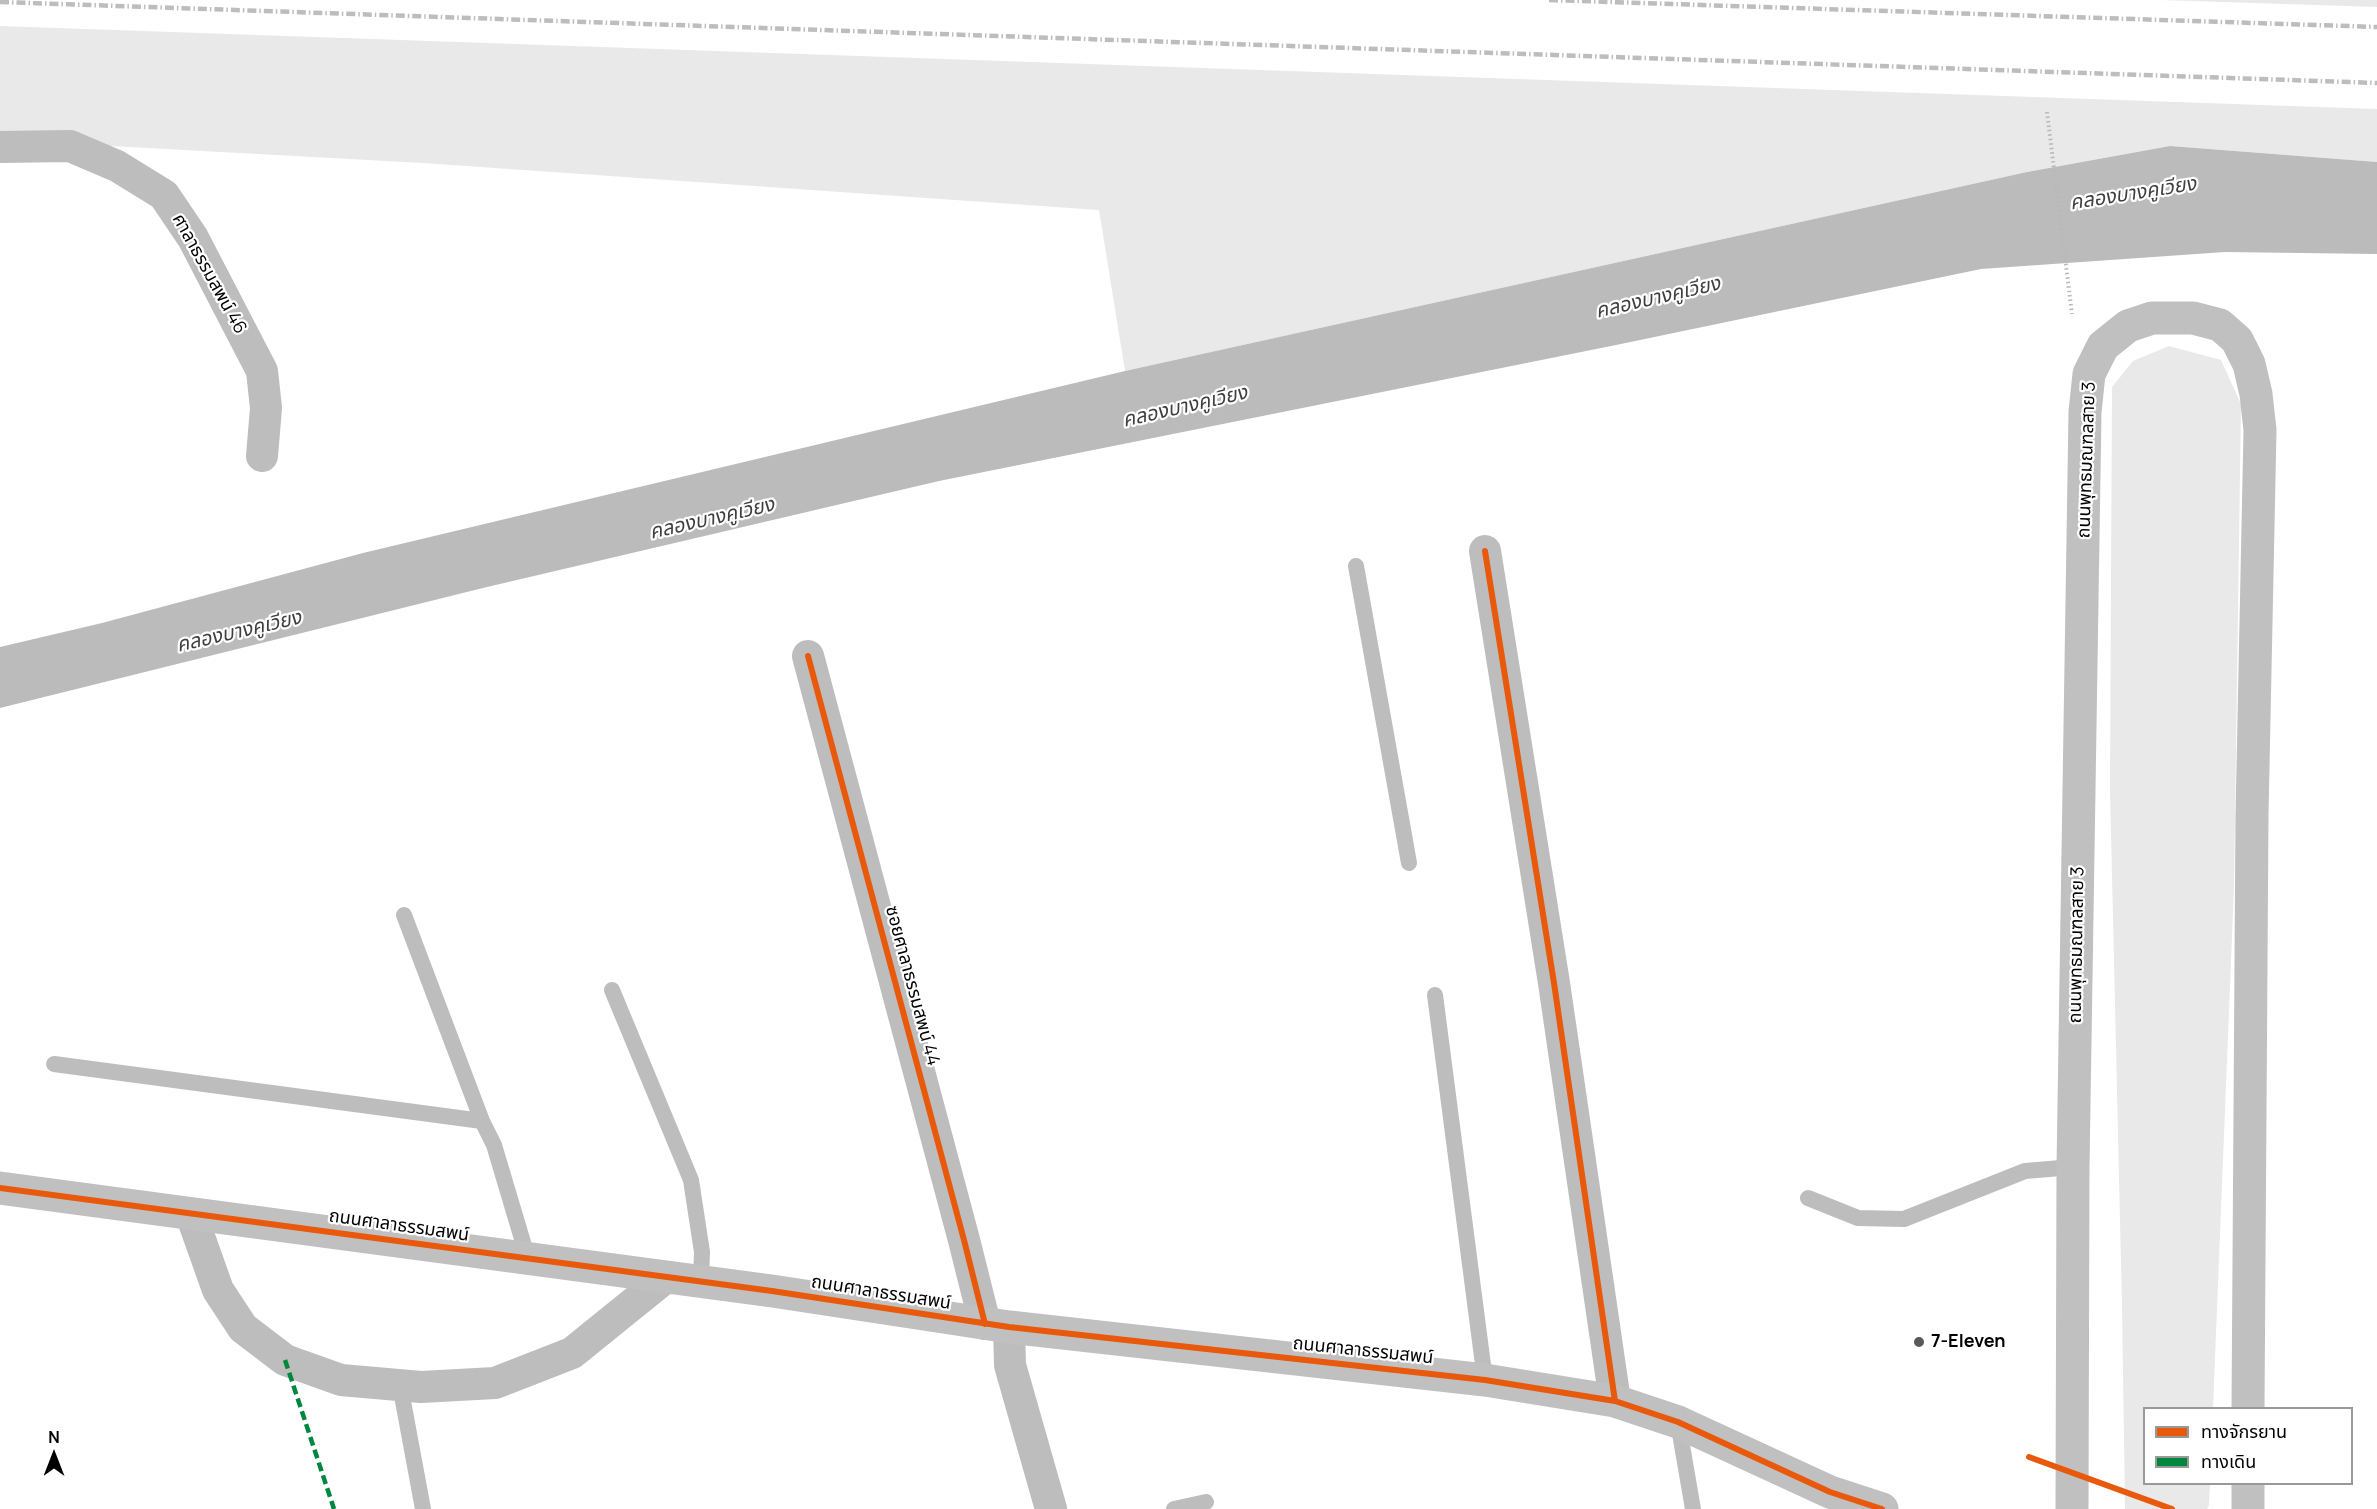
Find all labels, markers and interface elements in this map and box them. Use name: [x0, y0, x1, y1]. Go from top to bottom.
water label: คลองบางคูเวียง: [2068, 172, 2198, 216]
street label: ศาลาธรรมสพน์ 46: [167, 210, 251, 338]
water label: คลองบางคูเวียง: [1593, 272, 1723, 324]
water label: คลองบางคูเวียง: [1120, 381, 1250, 433]
street label: ถนนพุทธมณฑลสาย 3: [2073, 381, 2101, 539]
water label: คลองบางคูเวียง: [647, 493, 777, 545]
water label: คลองบางคูเวียง: [174, 606, 304, 658]
street label: ถนนพุทธมณฑลสาย 3: [2065, 866, 2089, 1024]
street label: ซอยศาลาธรรมสพน์ 44: [880, 904, 944, 1068]
street label: ถนนศาลาธรรมสพน์: [328, 1205, 470, 1247]
street label: ถนนศาลาธรรมสพน์: [810, 1271, 952, 1315]
place label: 7-Eleven: [1931, 1331, 2006, 1353]
street label: ถนนศาลาธรรมสพน์: [1292, 1333, 1434, 1369]
marker: 7-Eleven: [1912, 1335, 1926, 1349]
legend: [2143, 1407, 2353, 1485]
text: ทางจักรยาน: [2201, 1419, 2287, 1443]
north arrow: [24, 1425, 84, 1485]
text: N: [48, 1426, 60, 1448]
text: ทางเดิน: [2201, 1449, 2256, 1473]

